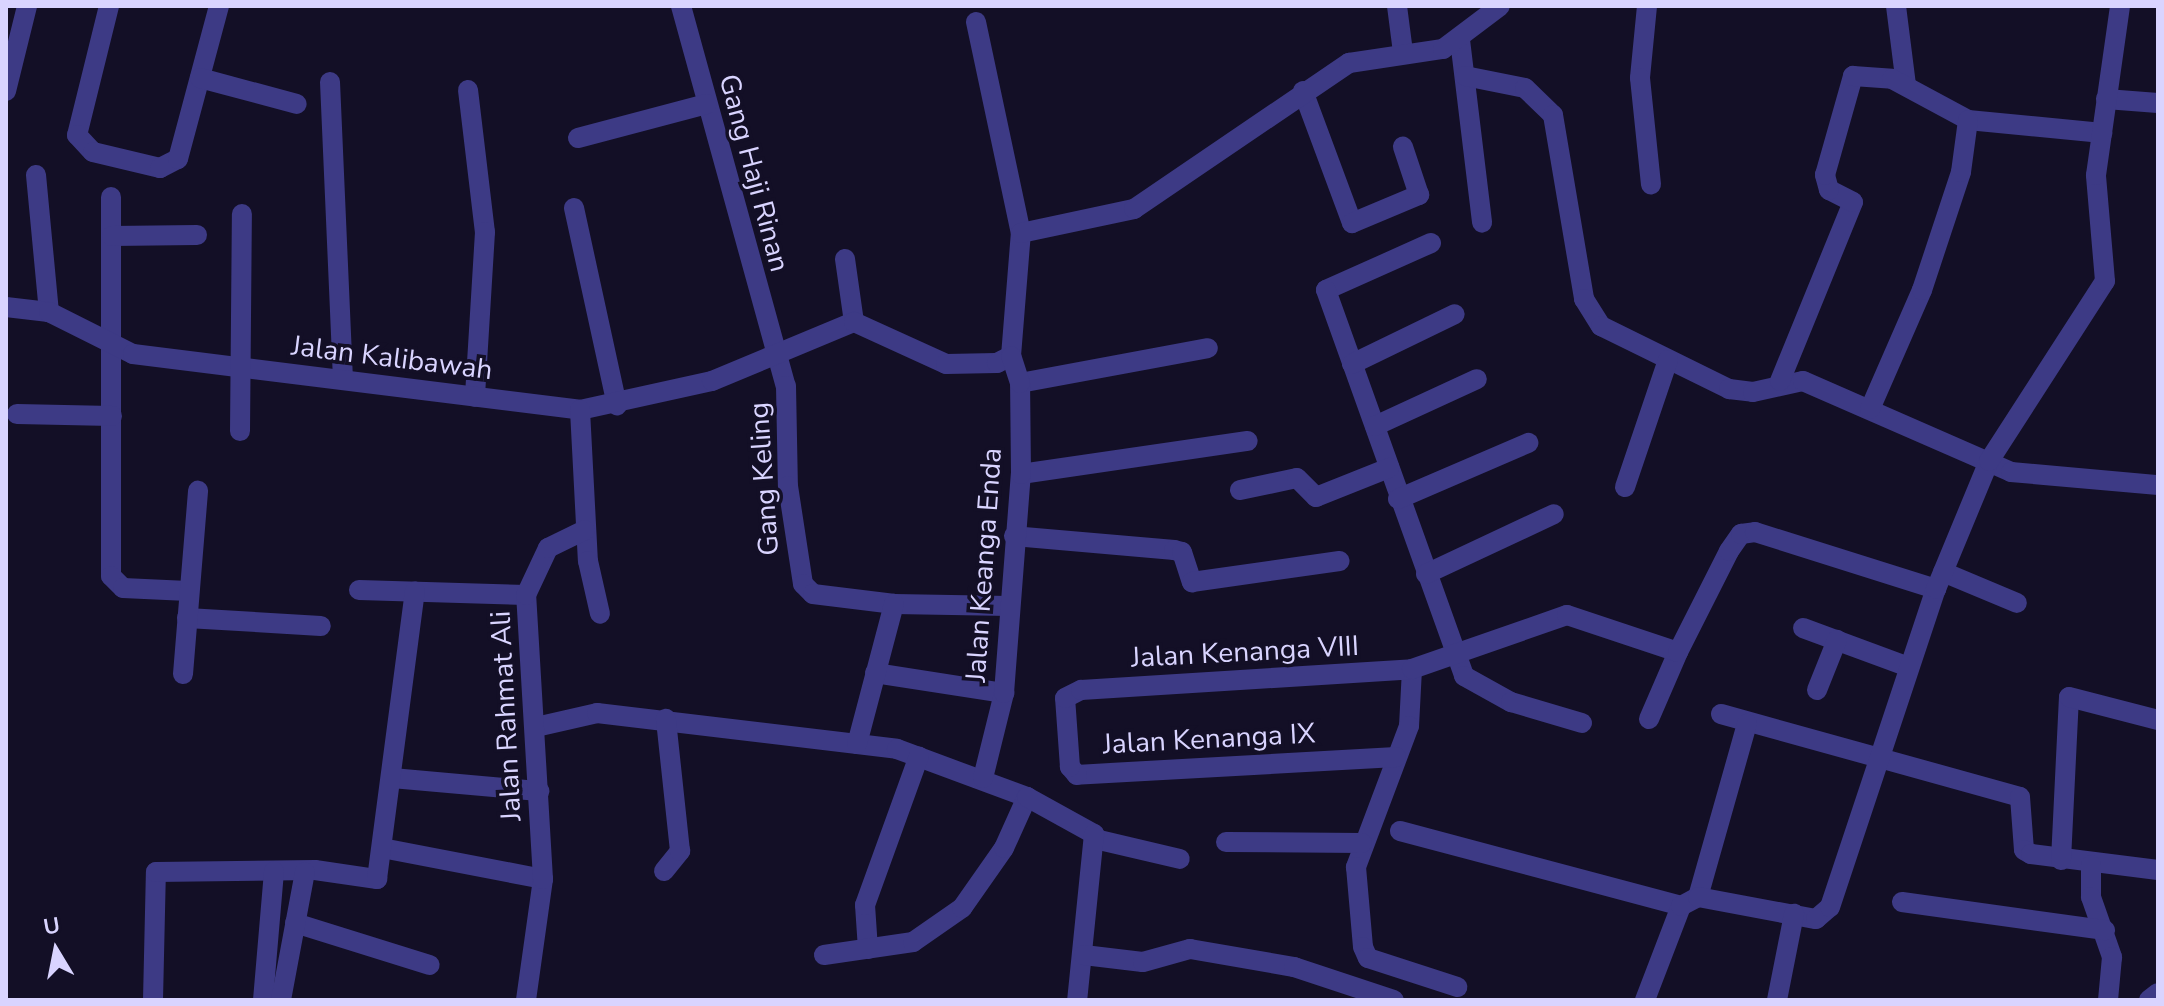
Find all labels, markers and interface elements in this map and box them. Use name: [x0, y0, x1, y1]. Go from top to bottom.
street label: Gang Haji Rinan: [712, 71, 796, 275]
street label: Jalan Kalibawah: [290, 329, 494, 387]
street label: Gang Keling: [742, 401, 786, 557]
street label: Jalan Keanga Enda: [959, 447, 1009, 683]
street label: Jalan Rahmat Ali: [484, 610, 528, 822]
street label: Jalan Kenanga VIII: [1130, 629, 1360, 675]
street label: Jalan Kenanga IX: [1102, 717, 1316, 761]
north arrow: [16, 910, 96, 990]
text: U: [41, 910, 62, 943]

